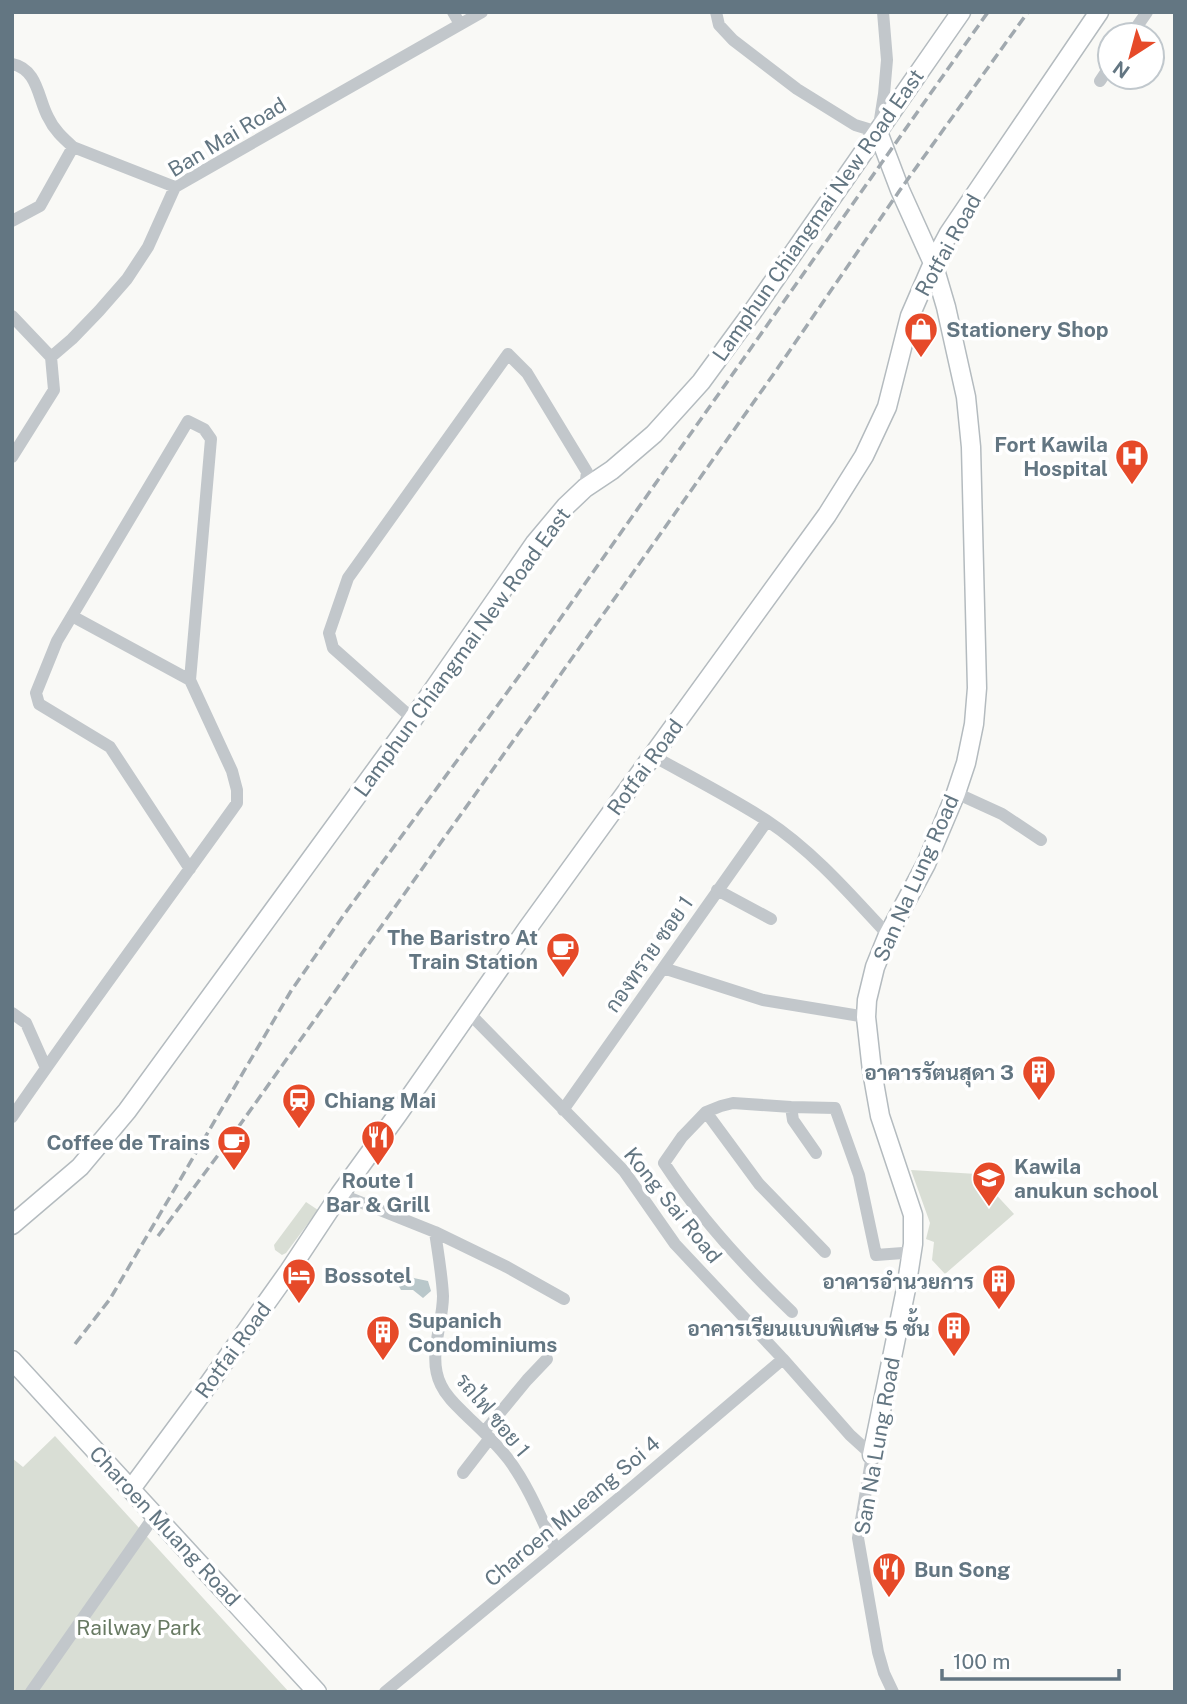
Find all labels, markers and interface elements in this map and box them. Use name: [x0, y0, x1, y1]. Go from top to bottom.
north arrow: [1096, 21, 1166, 91]
text: N: [1109, 56, 1133, 83]
street label: Lamphun Chiangmai New Road East: [707, 64, 929, 366]
street label: Ban Mai Road: [164, 92, 290, 182]
street label: Rotfai Road: [910, 190, 986, 300]
shop icon: Stationery Shop: [902, 310, 940, 359]
place label: Stationery Shop: [946, 317, 1109, 342]
place label: Fort Kawila Hospital: [994, 432, 1108, 481]
hospital icon: Fort Kawila Hospital: [1113, 437, 1151, 486]
street label: Lamphun Chiangmai New Road East: [349, 503, 575, 801]
street label: Rotfai Road: [602, 714, 688, 820]
street label: San Na Lung Road: [868, 791, 964, 965]
street label: กองทราย ซอย 1: [600, 891, 698, 1017]
place label: The Baristro At Train Station: [387, 925, 538, 974]
cafe icon: The Baristro At Train Station: [544, 930, 582, 979]
building icon: อาคารรัตนสุดา 3: [1020, 1053, 1058, 1102]
place label: อาคารรัตนสุดา 3: [864, 1060, 1014, 1088]
station icon: Chiang Mai: [280, 1081, 318, 1130]
place label: Chiang Mai: [324, 1088, 436, 1113]
restaurant icon: Route 1 Bar & Grill: [359, 1118, 397, 1167]
cafe icon: Coffee de Trains: [215, 1123, 253, 1172]
place label: Coffee de Trains: [46, 1130, 210, 1155]
street label: Kong Sai Road: [619, 1142, 727, 1268]
place label: Kawila anukun school: [1014, 1154, 1159, 1203]
school or university icon: Kawila anukun school: [970, 1159, 1008, 1208]
place label: Route 1 Bar & Grill: [326, 1168, 430, 1217]
hotel icon: Bossotel: [280, 1256, 318, 1305]
building icon: อาคารอำนวยการ: [980, 1262, 1018, 1311]
place label: Bossotel: [324, 1263, 412, 1288]
place label: อาคารอำนวยการ: [822, 1269, 974, 1294]
street label: Rotfai Road: [190, 1297, 276, 1403]
place label: Supanich Condominiums: [408, 1308, 557, 1357]
place label: อาคารเรียนแบบพิเศษ 5 ชั้น: [687, 1308, 930, 1341]
building icon: อาคารเรียนแบบพิเศษ 5 ชั้น: [935, 1309, 973, 1358]
building icon: Supanich Condominiums: [364, 1313, 402, 1362]
street label: San Na Lung Road: [849, 1355, 905, 1537]
street label: รถไฟ ซอย 1: [451, 1368, 535, 1462]
street label: Charoen Mueang Soi 4: [479, 1430, 665, 1592]
street label: Charoen Muang Road: [84, 1441, 246, 1611]
restaurant icon: Bun Song: [870, 1550, 908, 1599]
place label: Bun Song: [914, 1557, 1010, 1582]
park label: Railway Park: [76, 1615, 202, 1640]
scale bar: [942, 1638, 1119, 1682]
text: 100 m: [953, 1649, 1010, 1674]

